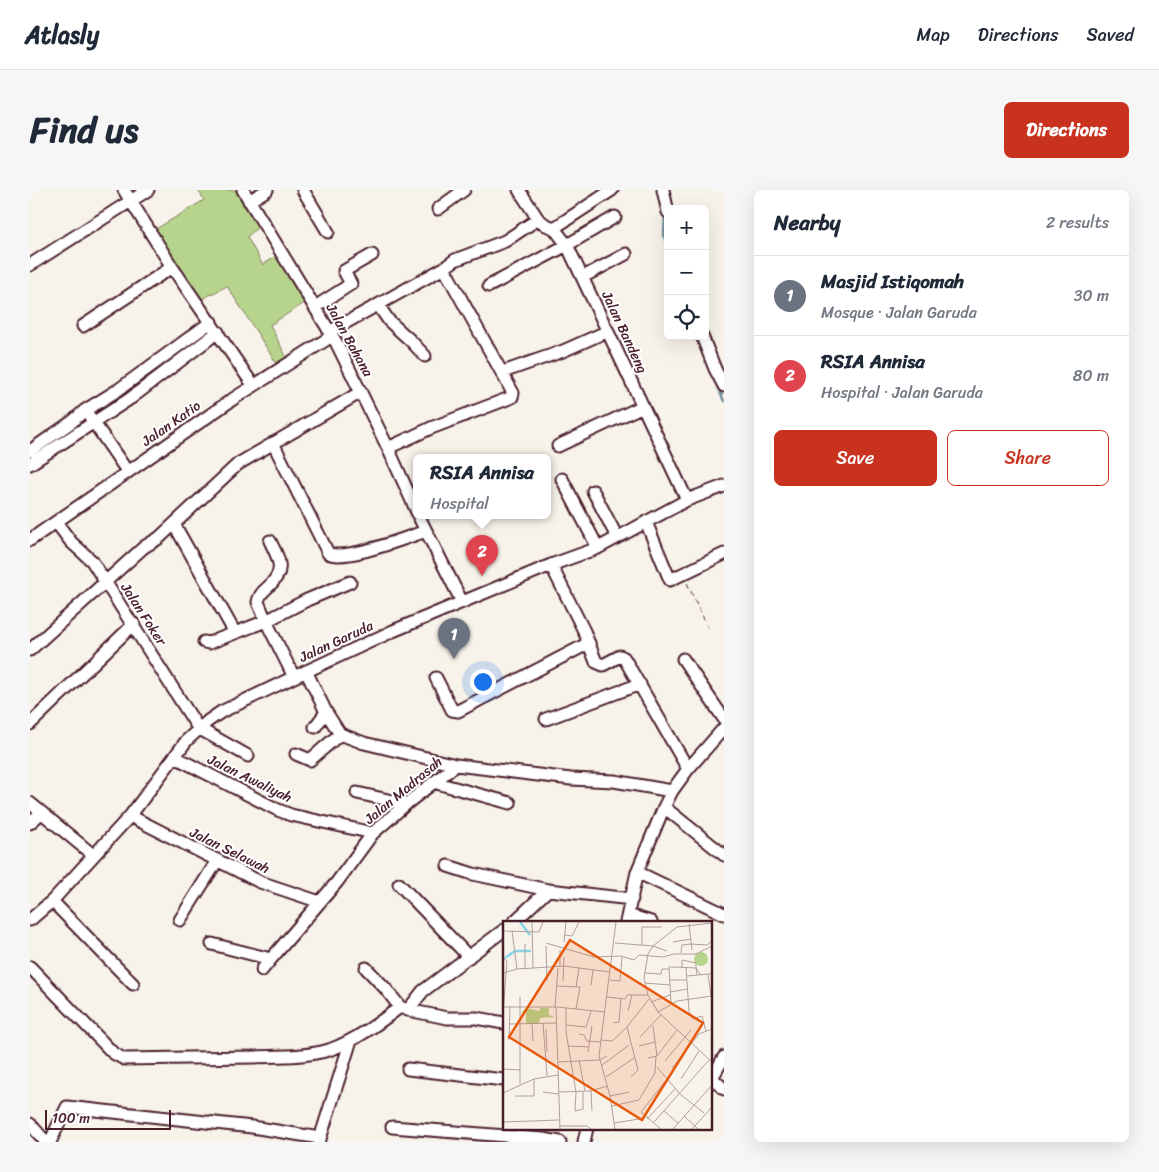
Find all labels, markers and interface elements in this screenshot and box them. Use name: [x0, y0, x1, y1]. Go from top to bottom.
text: Atlasly: [25, 14, 99, 56]
text: Map: [917, 19, 950, 51]
text: Directions: [978, 19, 1059, 51]
text: Saved: [1087, 19, 1134, 51]
text: Find us: [30, 99, 138, 161]
button: Directions: [1004, 102, 1129, 158]
text: Nearby: [774, 204, 840, 242]
map controls: [664, 205, 709, 340]
button: +: [664, 205, 709, 250]
text: 2 results: [1046, 208, 1109, 237]
button: −: [664, 250, 709, 295]
text: Masjid Istiqomah: [821, 265, 964, 298]
text: 1: [787, 281, 793, 310]
text: 30 m: [1074, 281, 1109, 310]
street label: Jalan Bandeng: [594, 286, 655, 378]
button: locate: [664, 295, 709, 340]
street label: Jalan Bahana: [319, 298, 381, 382]
text: Mosque · Jalan Garuda: [821, 298, 977, 327]
text: RSIA Annisa: [821, 345, 925, 378]
text: 2: [785, 361, 795, 390]
text: 80 m: [1073, 361, 1109, 390]
text: Hospital · Jalan Garuda: [821, 378, 983, 407]
street label: Jalan Katio: [135, 394, 206, 454]
button: Save: [774, 430, 937, 486]
button: Share: [947, 430, 1109, 486]
popup: [413, 454, 551, 519]
text: RSIA Annisa: [430, 456, 534, 489]
text: Hospital: [430, 489, 489, 518]
pin: 2: [466, 535, 498, 576]
street label: Jalan Foker: [113, 577, 174, 652]
street label: Jalan Garuda: [294, 613, 378, 670]
pin: 1: [438, 618, 470, 659]
your location: [470, 669, 496, 695]
street label: Jalan Awaliyah: [202, 747, 296, 810]
street label: Jalan Madrasah: [358, 750, 448, 831]
street label: Jalan Selawah: [185, 820, 274, 881]
inset map: [503, 921, 712, 1130]
text: 100 m: [52, 1106, 90, 1131]
scale bar: [45, 1107, 171, 1130]

